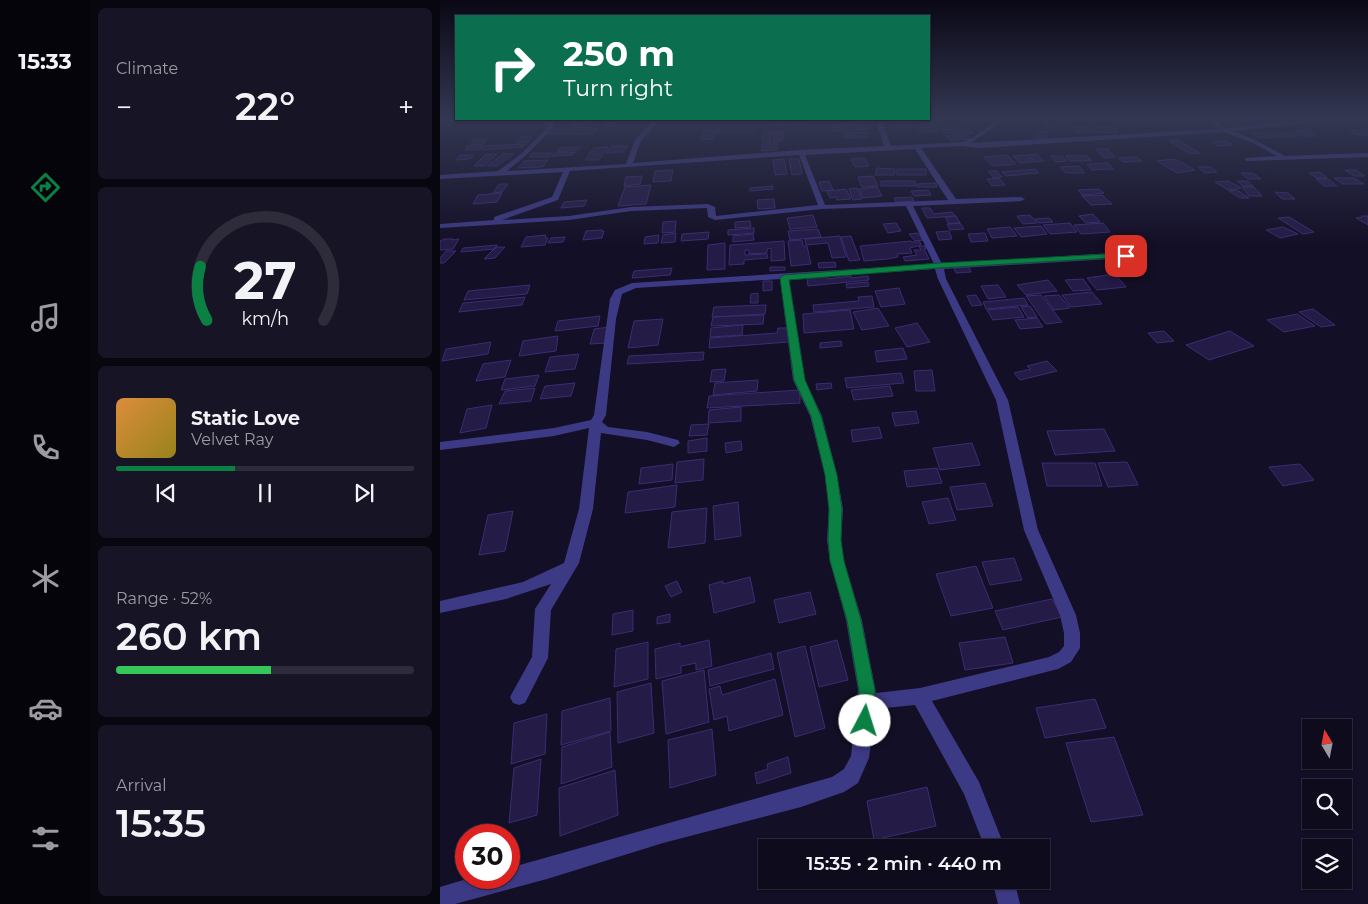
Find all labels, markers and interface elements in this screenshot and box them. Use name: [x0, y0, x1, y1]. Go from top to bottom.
text: 250 m: [563, 32, 675, 75]
icon: right: [480, 35, 545, 100]
text: 15:33: [18, 48, 72, 75]
text: Climate: [116, 59, 178, 78]
text: Turn right: [563, 75, 673, 102]
text: 22°: [235, 83, 295, 130]
text: −: [116, 90, 132, 124]
text: +: [398, 90, 414, 124]
icon: directions: [28, 170, 63, 205]
pin: [1105, 235, 1147, 277]
icon: arrive: [1112, 242, 1140, 270]
text: 27: [234, 249, 296, 312]
icon: music: [28, 300, 63, 335]
text: km/h: [241, 308, 289, 329]
text: Static Love: [191, 407, 300, 430]
icon: phone: [28, 430, 63, 465]
text: Velvet Ray: [191, 430, 273, 449]
icon: previous: [152, 479, 180, 507]
icon: pause: [251, 479, 279, 507]
icon: next: [350, 479, 378, 507]
icon: climate: [28, 561, 63, 596]
text: Range · 52%: [116, 589, 212, 608]
text: 260 km: [116, 613, 262, 660]
icon: car: [28, 691, 63, 726]
position arrow: [838, 694, 890, 746]
north arrow: [1302, 719, 1352, 769]
map controls: [1302, 719, 1352, 889]
text: Arrival: [116, 776, 166, 795]
button: search: [1302, 779, 1352, 829]
text: 15:35: [116, 800, 206, 847]
icon: filters: [28, 821, 63, 856]
speed limit sign: 30: [455, 824, 520, 889]
button: layers: [1302, 839, 1352, 889]
text: 15:35 · 2 min · 440 m: [806, 852, 1002, 875]

